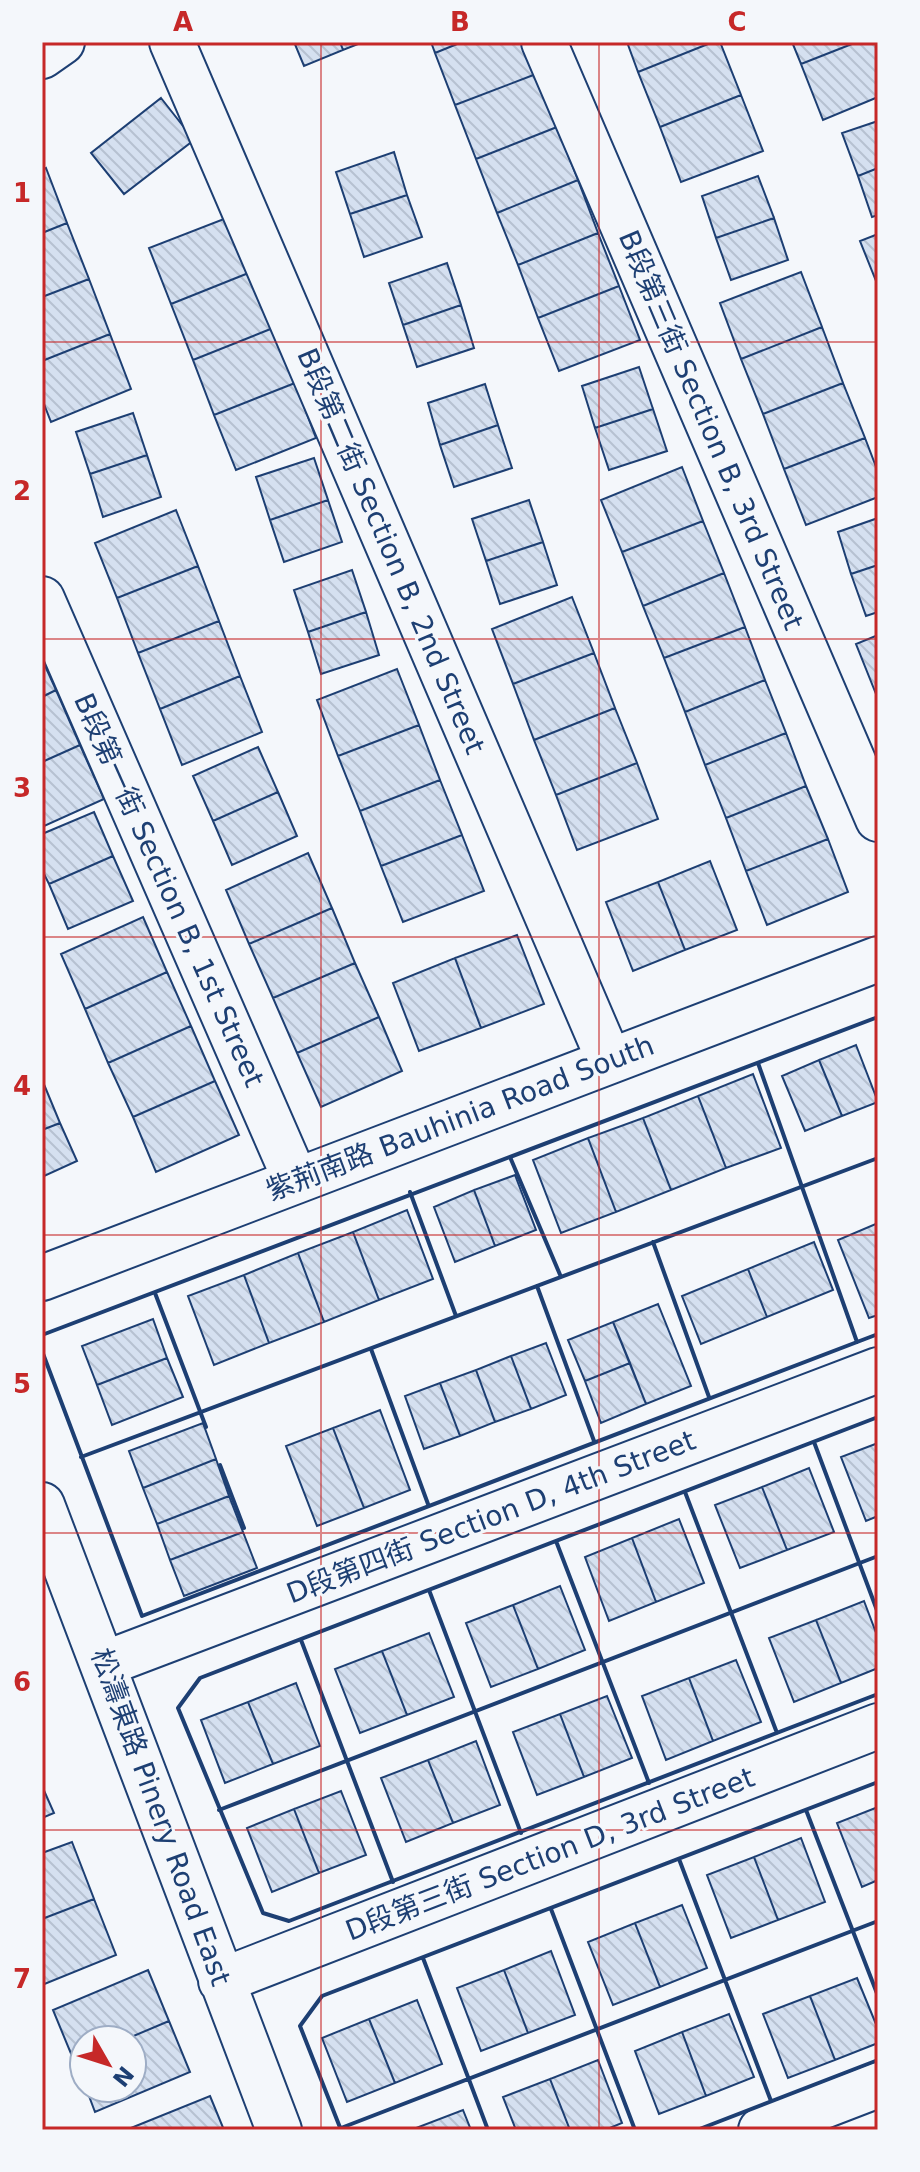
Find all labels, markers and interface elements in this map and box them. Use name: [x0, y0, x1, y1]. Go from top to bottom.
text: A: [173, 7, 193, 37]
text: B: [450, 7, 470, 37]
text: C: [727, 7, 747, 37]
text: 1: [13, 178, 31, 208]
street label: B段第三街 Section B, 3rd Street: [612, 225, 810, 635]
street label: B段第二街 Section B, 2nd Street: [290, 343, 492, 759]
text: 2: [13, 476, 31, 506]
street label: B段第一街 Section B, 1st Street: [67, 688, 271, 1092]
text: 3: [13, 773, 31, 803]
street label: 紫荊南路 Bauhinia Road South: [261, 1029, 659, 1207]
text: 4: [13, 1071, 31, 1101]
text: 5: [13, 1369, 31, 1399]
street label: D段第四街 Section D, 4th Street: [282, 1424, 700, 1610]
street label: 松濤東路 Pinery Road East: [85, 1644, 237, 1990]
text: 6: [13, 1667, 31, 1697]
street label: D段第三街 Section D, 3rd Street: [341, 1761, 759, 1947]
text: 7: [13, 1964, 31, 1994]
north arrow: [68, 2024, 148, 2104]
text: N: [108, 2061, 139, 2091]

